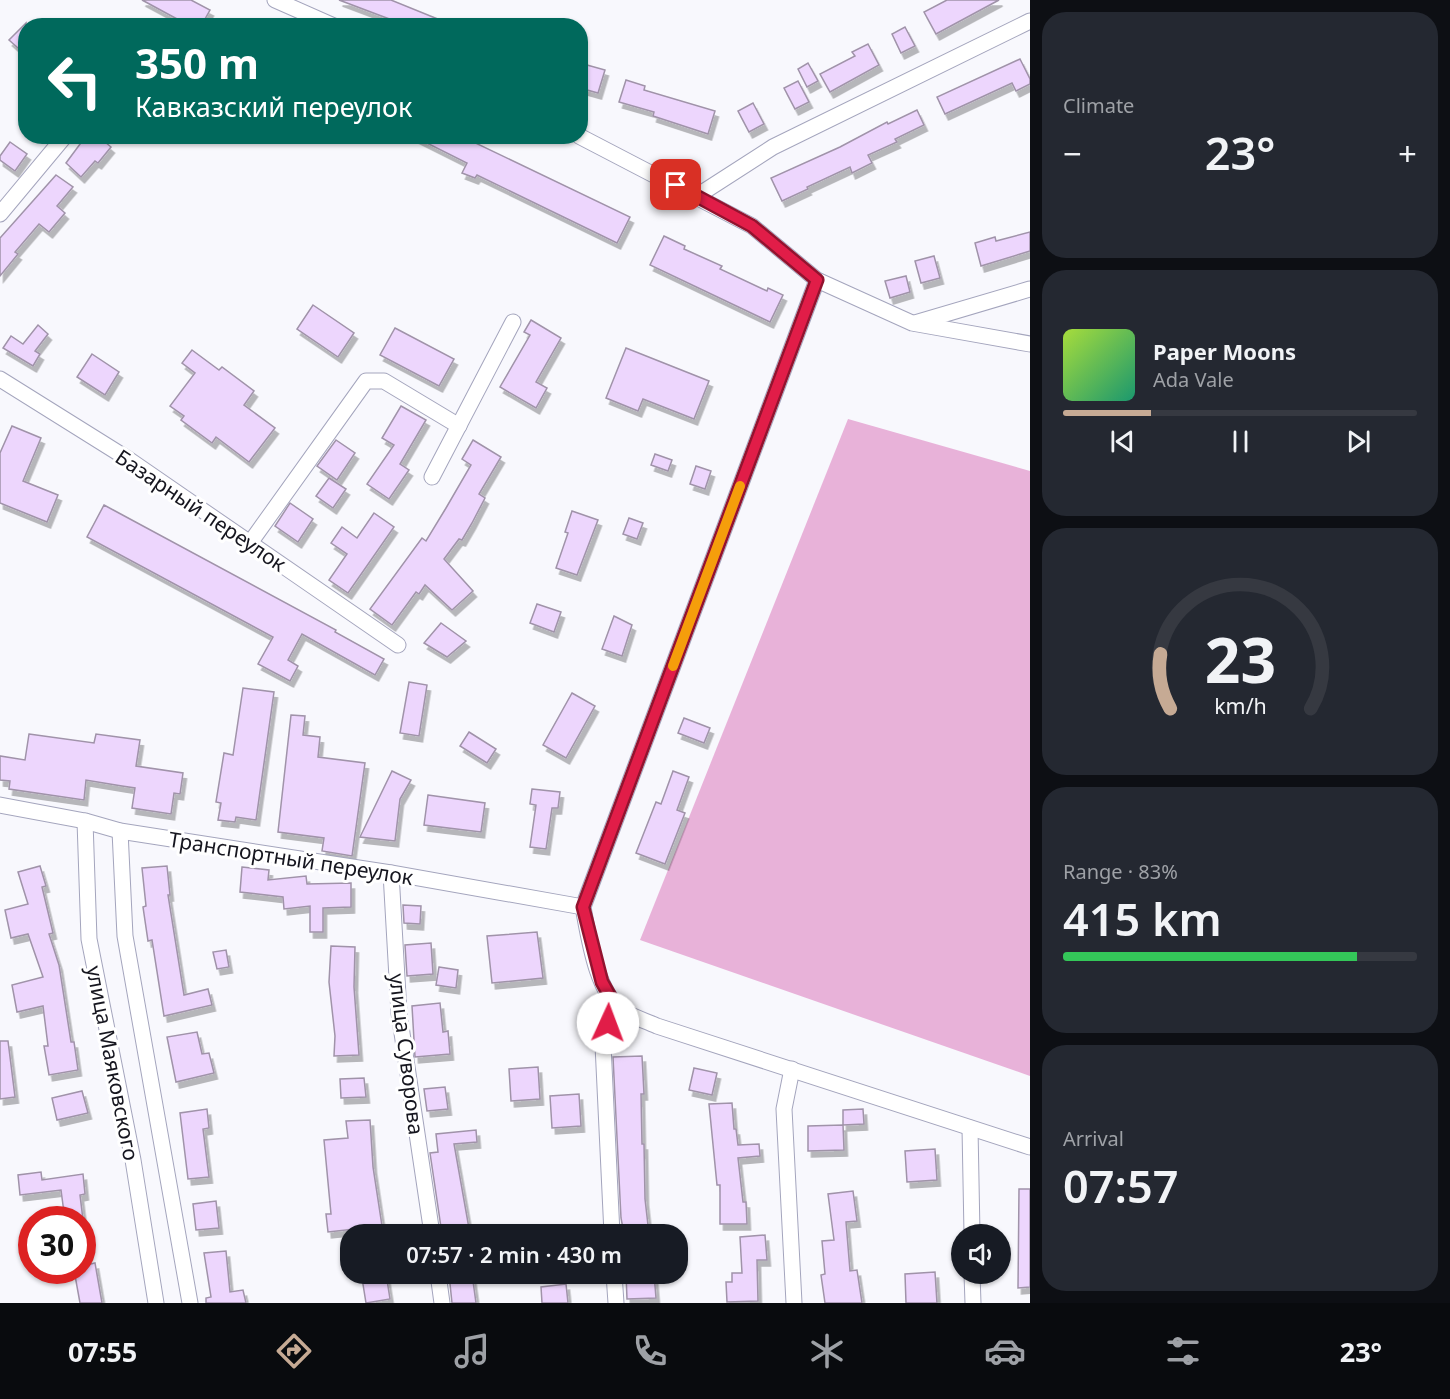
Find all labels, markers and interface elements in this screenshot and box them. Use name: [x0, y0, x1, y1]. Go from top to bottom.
text: 350 m: [135, 34, 259, 91]
icon: left: [36, 42, 114, 120]
text: Кавказский переулок: [135, 88, 412, 125]
text: Climate: [1063, 92, 1134, 119]
text: 23°: [1205, 122, 1275, 183]
text: −: [1063, 131, 1082, 176]
text: +: [1398, 131, 1417, 176]
pin: [650, 159, 701, 210]
icon: arrive: [659, 168, 692, 201]
text: Paper Moons: [1153, 336, 1296, 366]
text: Ada Vale: [1153, 366, 1234, 393]
icon: previous: [1106, 425, 1139, 458]
icon: pause: [1224, 425, 1257, 458]
icon: next: [1342, 425, 1375, 458]
street label: Базарный переулок: [110, 442, 292, 578]
text: 23: [1204, 616, 1276, 701]
text: km/h: [1214, 691, 1266, 720]
street label: Транспортный переулок: [167, 825, 415, 891]
text: Range · 83%: [1063, 858, 1178, 885]
text: 415 km: [1063, 888, 1222, 949]
street label: улица Маяковского: [80, 963, 146, 1163]
street label: улица Суворова: [383, 972, 431, 1136]
position arrow: [576, 991, 640, 1055]
text: Arrival: [1063, 1125, 1124, 1152]
text: 07:57: [1063, 1155, 1178, 1216]
speed limit sign: 30: [18, 1206, 96, 1284]
map controls: [951, 1224, 1011, 1284]
button: sound: [951, 1224, 1011, 1284]
text: 07:57 · 2 min · 430 m: [406, 1239, 622, 1269]
icon: directions: [273, 1330, 315, 1372]
icon: music: [451, 1330, 493, 1372]
icon: phone: [629, 1330, 671, 1372]
icon: climate: [806, 1330, 848, 1372]
icon: car: [984, 1330, 1026, 1372]
icon: filters: [1162, 1330, 1204, 1372]
text: 07:55: [68, 1333, 137, 1370]
text: 23°: [1340, 1333, 1382, 1370]

